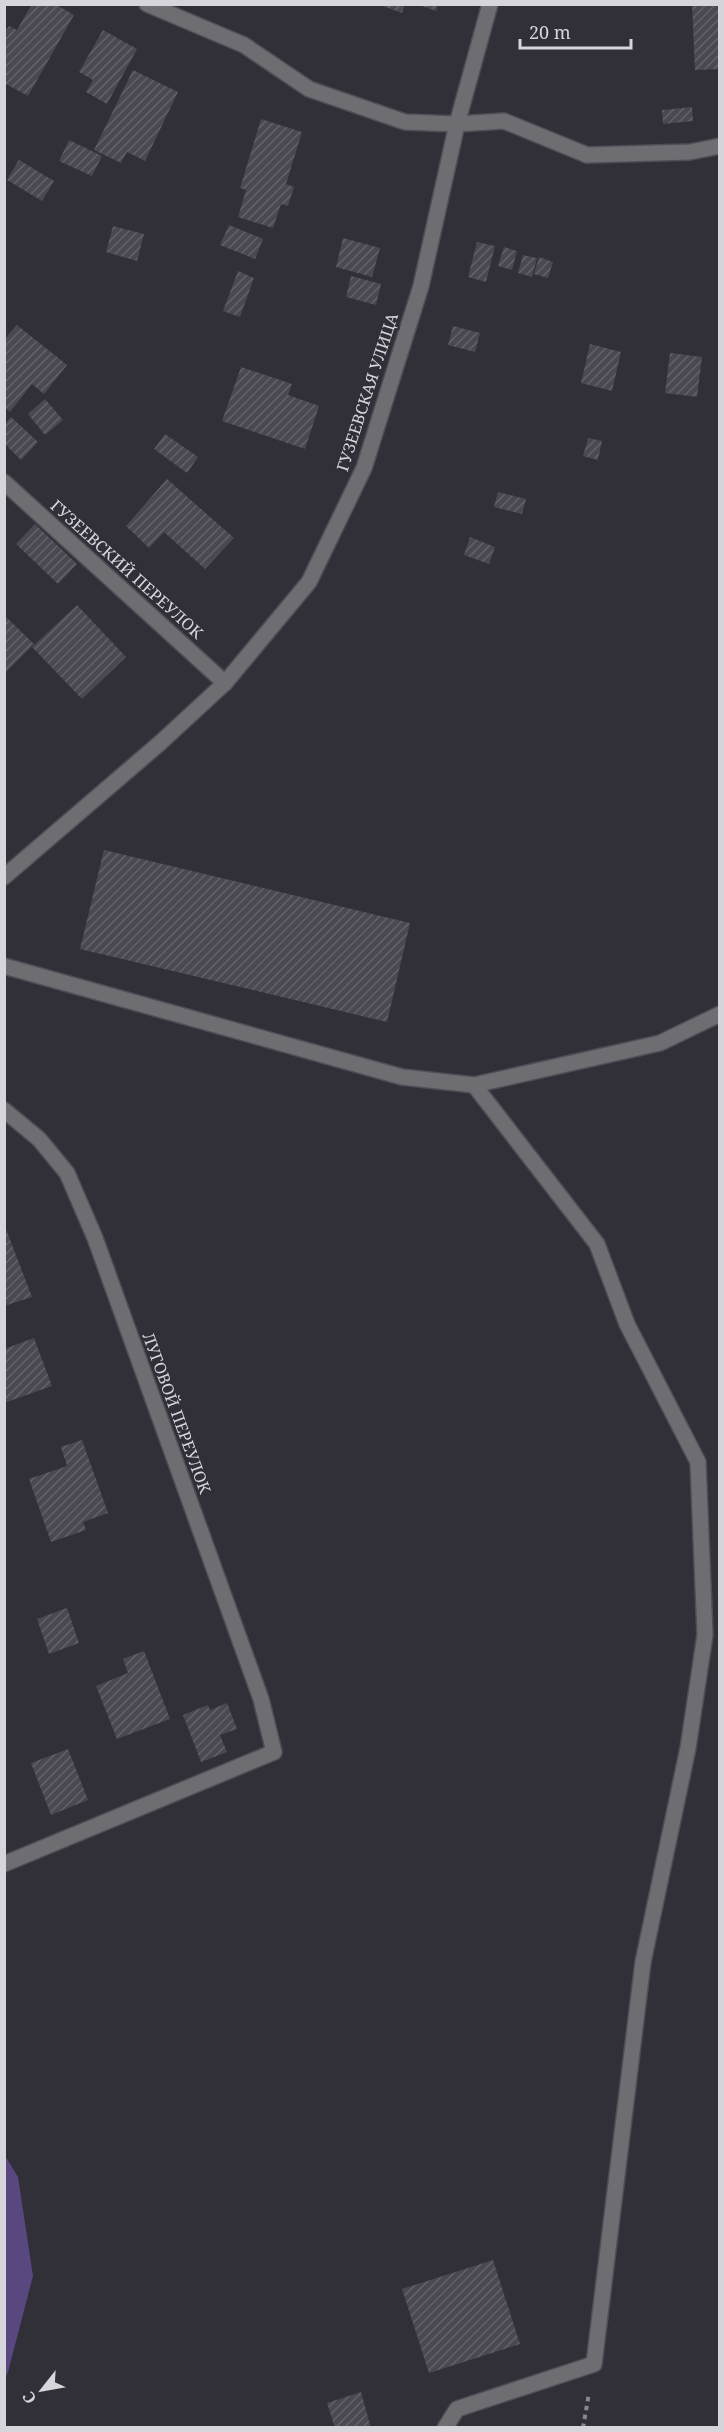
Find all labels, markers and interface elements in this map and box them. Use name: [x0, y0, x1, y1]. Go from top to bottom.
scale bar: [520, 12, 631, 50]
text: 20 m: [529, 20, 571, 44]
street label: ГУЗЕЕВСКАЯ УЛИЦА: [331, 309, 403, 474]
street label: ГУЗЕЕВСКИЙ ПЕРЕУЛОК: [46, 494, 209, 644]
street label: ЛУГОВОЙ ПЕРЕУЛОК: [138, 1329, 217, 1497]
north arrow: [12, 2360, 72, 2420]
text: С: [17, 2388, 41, 2408]

